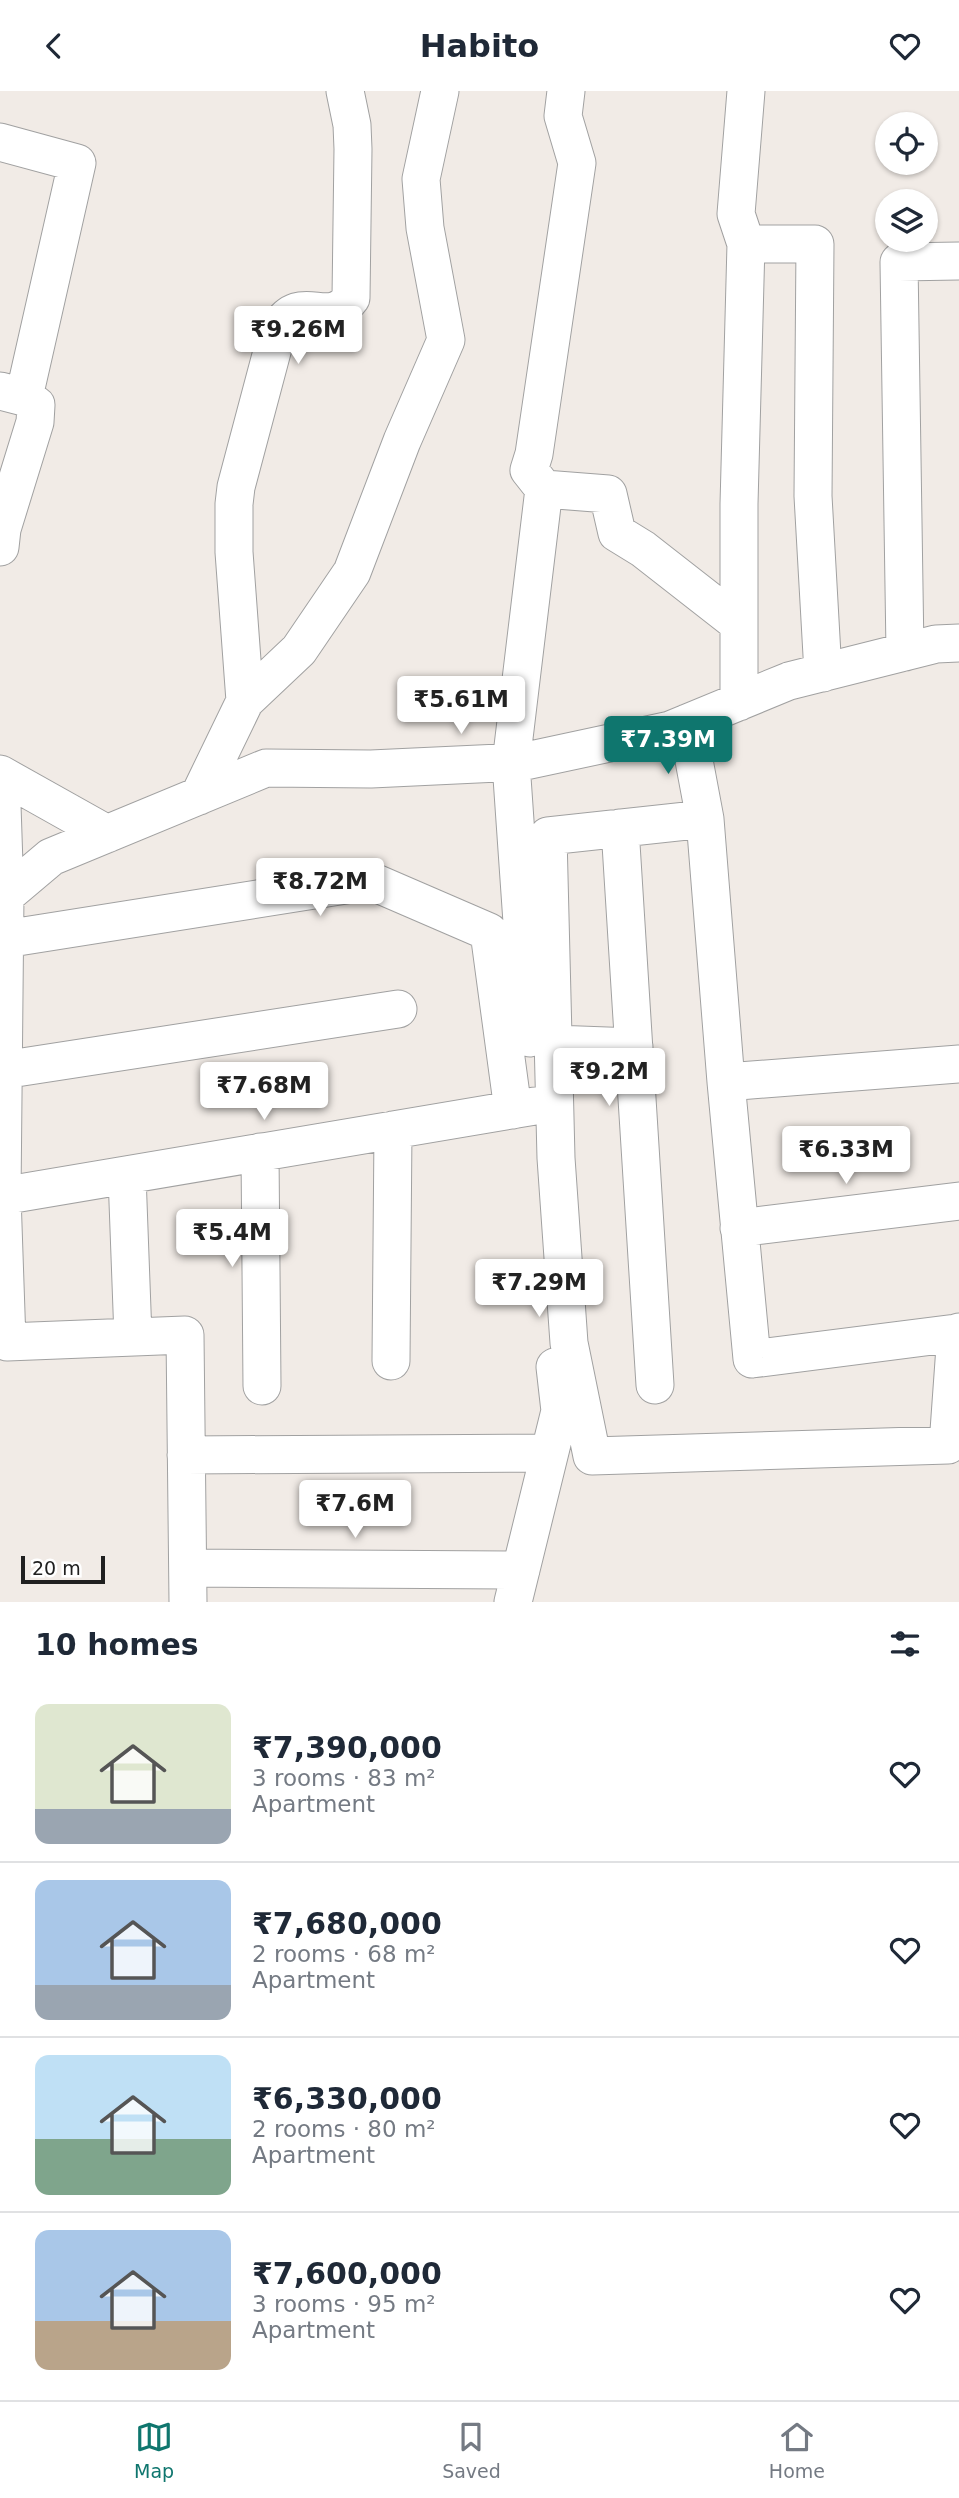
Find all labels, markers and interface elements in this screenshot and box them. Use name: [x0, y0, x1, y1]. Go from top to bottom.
icon: back: [35, 27, 73, 65]
text: Habito: [420, 27, 539, 65]
icon: heart: [886, 27, 924, 65]
map controls: [875, 112, 938, 252]
button: locate: [875, 112, 938, 175]
button: layers: [875, 189, 938, 252]
pin: ₹9.26M: [241, 307, 355, 366]
text: ₹9.26M: [250, 316, 346, 342]
pin: ₹5.61M: [404, 677, 518, 736]
text: ₹5.61M: [413, 686, 509, 712]
pin: ₹7.39M: [611, 717, 725, 776]
text: ₹7.39M: [620, 726, 716, 752]
pin: ₹8.72M: [263, 859, 377, 918]
text: ₹8.72M: [272, 868, 368, 894]
pin: ₹9.2M: [560, 1049, 658, 1108]
text: ₹9.2M: [569, 1058, 649, 1084]
pin: ₹7.68M: [207, 1063, 321, 1122]
text: ₹7.68M: [216, 1072, 312, 1098]
pin: ₹6.33M: [789, 1127, 903, 1186]
text: ₹6.33M: [798, 1136, 894, 1162]
pin: ₹5.4M: [183, 1209, 281, 1269]
text: ₹5.4M: [192, 1219, 272, 1245]
pin: ₹7.29M: [482, 1259, 596, 1319]
text: ₹7.29M: [491, 1269, 587, 1295]
pin: ₹7.6M: [306, 1481, 404, 1540]
text: ₹7.6M: [315, 1490, 395, 1516]
scale bar: [21, 1553, 105, 1585]
text: 20 m: [32, 1557, 81, 1579]
icon: filters: [886, 1625, 924, 1663]
text: 10 homes: [35, 1627, 199, 1662]
text: ₹7,390,000: [252, 1730, 442, 1765]
icon: home: [91, 1732, 175, 1816]
icon: heart: [886, 1755, 924, 1793]
text: 3 rooms · 83 m²: [252, 1765, 436, 1791]
text: Apartment: [252, 1791, 375, 1817]
text: ₹7,680,000: [252, 1906, 442, 1941]
icon: home: [91, 1908, 175, 1992]
icon: heart: [886, 1931, 924, 1969]
text: 2 rooms · 68 m²: [252, 1941, 436, 1967]
text: Apartment: [252, 1967, 375, 1993]
text: ₹6,330,000: [252, 2081, 442, 2116]
icon: home: [91, 2083, 175, 2167]
icon: heart: [886, 2106, 924, 2144]
text: 2 rooms · 80 m²: [252, 2116, 436, 2142]
text: Apartment: [252, 2142, 375, 2168]
text: ₹7,600,000: [252, 2256, 442, 2291]
icon: home: [91, 2258, 175, 2342]
icon: heart: [886, 2281, 924, 2319]
text: 3 rooms · 95 m²: [252, 2291, 436, 2317]
text: Apartment: [252, 2317, 375, 2343]
tab: Map: [134, 2418, 174, 2482]
tab: Saved: [442, 2418, 501, 2482]
tab: Home: [769, 2418, 825, 2482]

